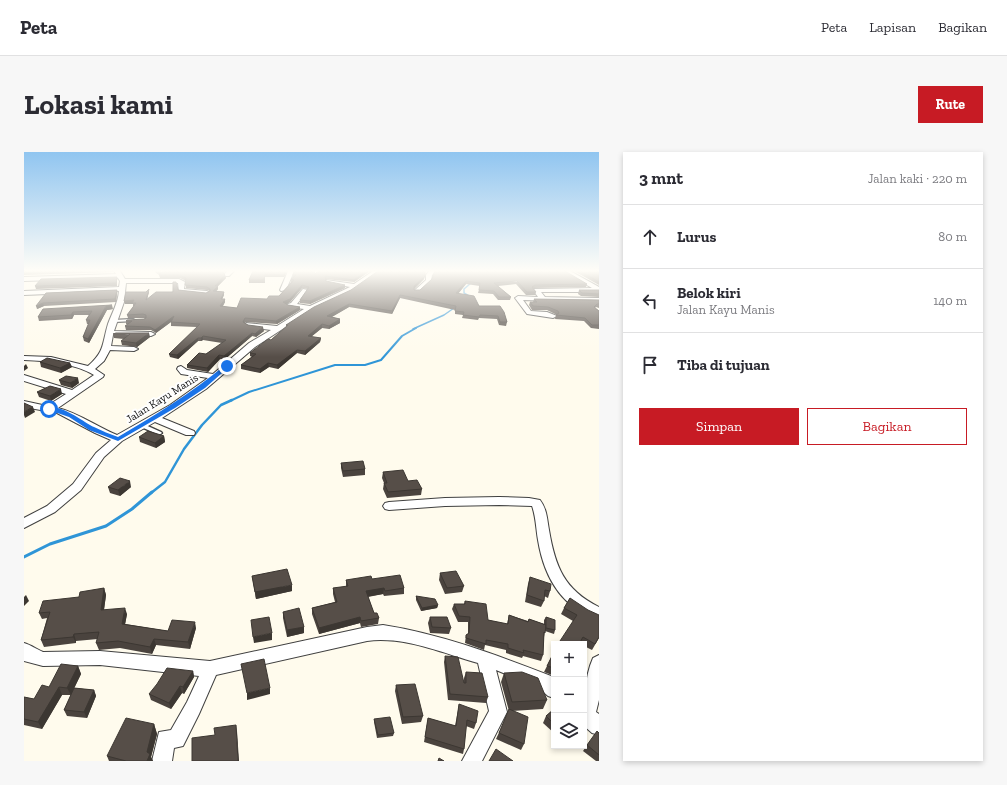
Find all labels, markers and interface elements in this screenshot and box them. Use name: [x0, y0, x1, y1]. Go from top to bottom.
text: Peta: [20, 16, 57, 39]
text: Peta: [821, 19, 847, 36]
text: Lapisan: [869, 19, 916, 36]
text: Bagikan: [938, 19, 987, 36]
button: Rute: [918, 86, 983, 123]
text: Lokasi kami: [24, 88, 173, 121]
text: 3 mnt: [639, 168, 683, 188]
text: Jalan kaki · 220 m: [868, 171, 967, 186]
icon: ahead: [639, 226, 661, 248]
text: Lurus: [677, 228, 716, 246]
text: 80 m: [938, 229, 967, 244]
text: Belok kiri: [677, 284, 741, 302]
icon: left: [639, 290, 661, 312]
text: 140 m: [933, 293, 967, 308]
text: Jalan Kayu Manis: [677, 302, 775, 317]
icon: arrive: [639, 354, 661, 376]
text: Tiba di tujuan: [677, 356, 770, 374]
route end: [218, 357, 236, 375]
street label: Jalan Kayu Manis: [124, 371, 201, 426]
route start: [40, 400, 58, 418]
button: Simpan: [639, 408, 799, 445]
button: Bagikan: [807, 408, 967, 445]
map controls: [551, 641, 587, 749]
button: +: [551, 641, 587, 677]
button: −: [551, 677, 587, 713]
button: layers: [551, 713, 587, 749]

